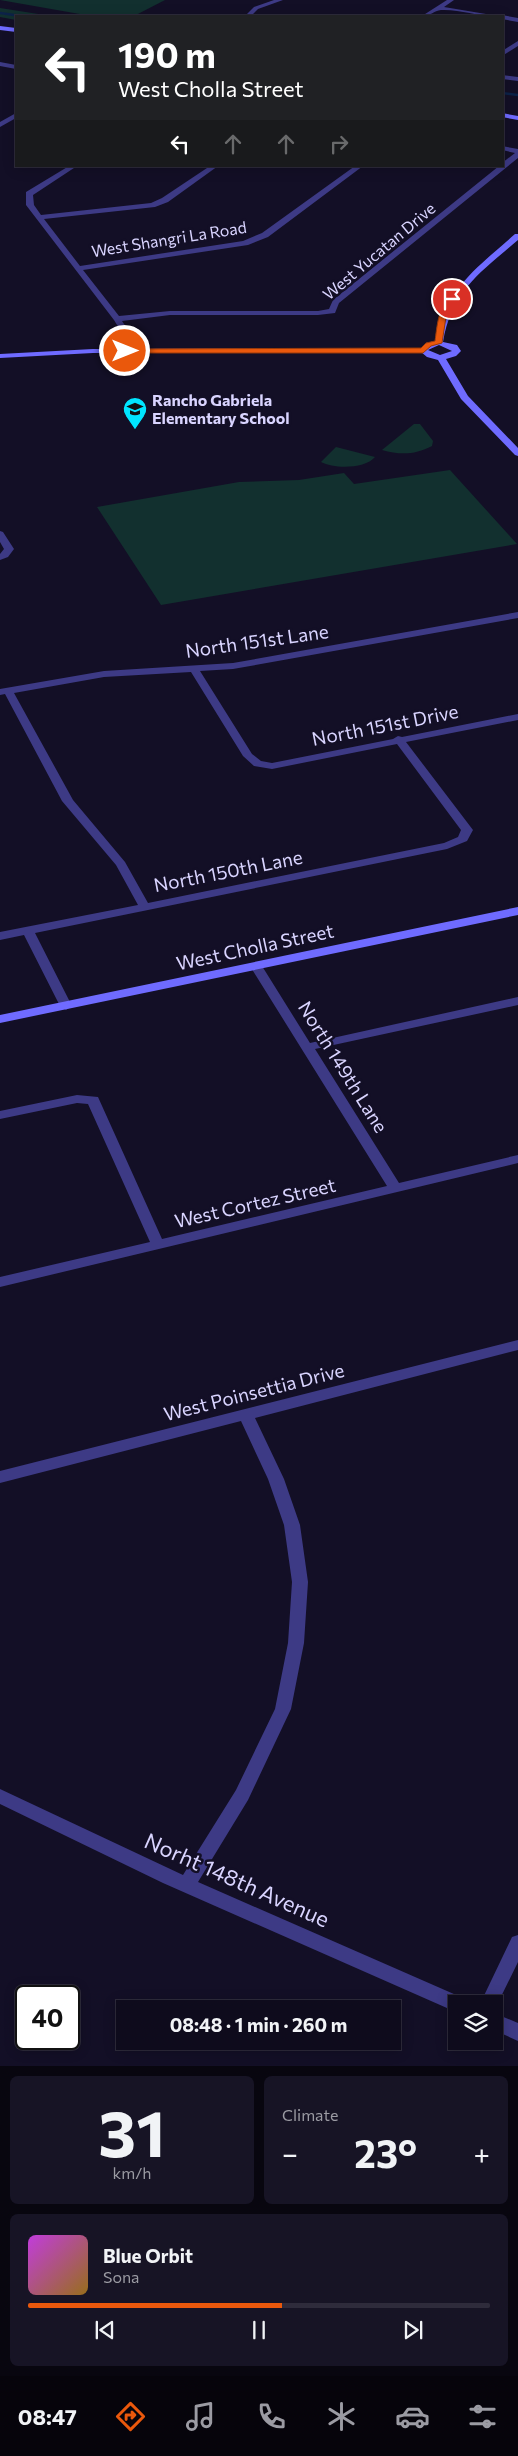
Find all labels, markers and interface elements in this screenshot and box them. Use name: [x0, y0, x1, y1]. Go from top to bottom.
text: 190 m: [118, 32, 216, 75]
icon: left: [35, 35, 100, 100]
text: West Cholla Street: [118, 75, 304, 102]
icon: left: [166, 130, 194, 158]
icon: ahead: [219, 130, 247, 158]
icon: ahead: [272, 130, 300, 158]
icon: right: [325, 130, 353, 158]
street label: West Yucatan Drive: [319, 198, 439, 303]
street label: West Shangri La Road: [90, 217, 248, 260]
pin: [431, 278, 473, 320]
icon: arrive: [438, 285, 466, 313]
position arrow: [98, 324, 150, 376]
place label: Rancho Gabriela Elementary School: [152, 390, 290, 427]
school or university icon: Rancho Gabriela Elementary School: [122, 396, 148, 430]
street label: North 151st Lane: [184, 619, 330, 662]
street label: North 151st Drive: [310, 699, 460, 750]
street label: North 150th Lane: [152, 845, 304, 896]
street label: West Cholla Street: [174, 919, 336, 974]
street label: North 149th Lane: [294, 997, 393, 1137]
street label: West Cortez Street: [172, 1173, 338, 1232]
street label: West Poinsettia Drive: [161, 1358, 347, 1425]
street label: Norht 148th Avenue: [141, 1827, 334, 1932]
speed limit sign: 40: [15, 1985, 80, 2050]
map controls: [448, 1995, 503, 2050]
button: layers: [448, 1995, 503, 2050]
text: 08:48 · 1 min · 260 m: [170, 2013, 347, 2036]
text: 31: [98, 2091, 166, 2170]
text: Climate: [282, 2105, 338, 2124]
text: 23°: [354, 2129, 417, 2176]
text: −: [282, 2136, 298, 2170]
text: +: [474, 2136, 490, 2170]
text: km/h: [113, 2163, 151, 2182]
text: Blue Orbit: [103, 2244, 193, 2267]
text: Sona: [103, 2267, 139, 2286]
icon: previous: [91, 2316, 119, 2344]
icon: pause: [245, 2316, 273, 2344]
icon: next: [399, 2316, 427, 2344]
icon: directions: [113, 2399, 148, 2434]
icon: music: [183, 2399, 218, 2434]
icon: phone: [254, 2399, 289, 2434]
icon: climate: [324, 2399, 359, 2434]
icon: car: [395, 2399, 430, 2434]
icon: filters: [465, 2399, 500, 2434]
text: 08:47: [18, 2403, 77, 2430]

